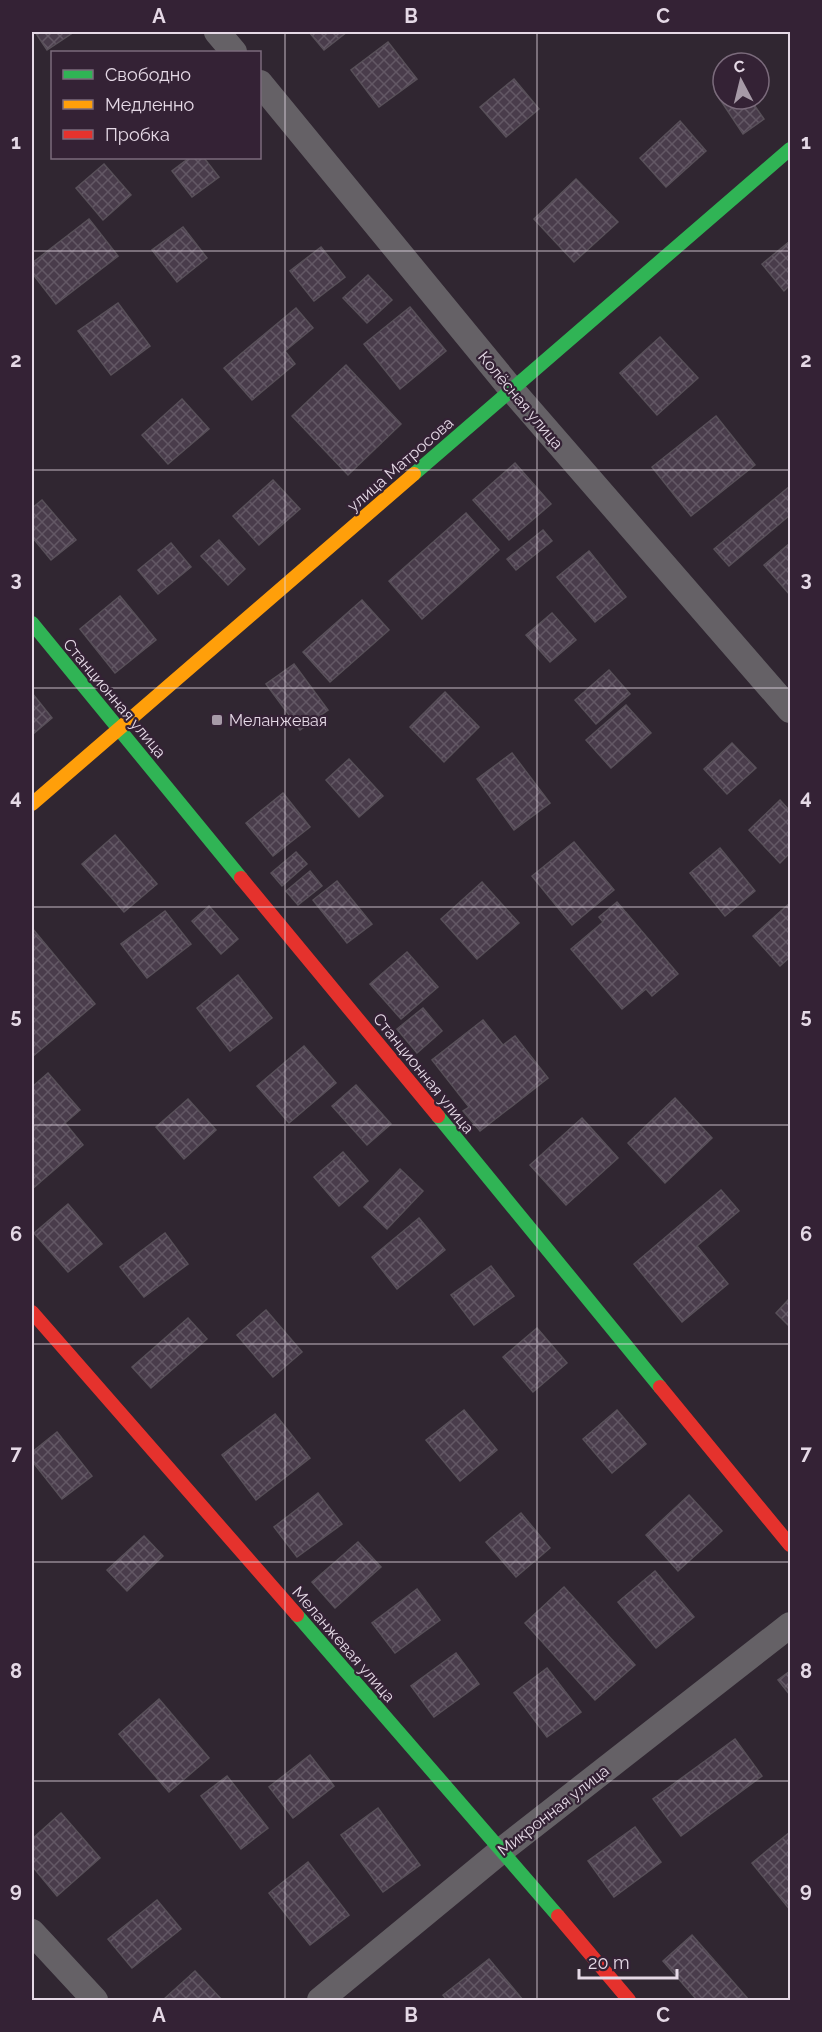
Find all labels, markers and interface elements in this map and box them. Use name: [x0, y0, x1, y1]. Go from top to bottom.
text: A: [152, 4, 166, 28]
text: B: [404, 4, 418, 28]
text: C: [656, 4, 670, 28]
legend: [51, 51, 261, 159]
north arrow: [711, 51, 771, 111]
text: С: [733, 57, 746, 77]
text: Свободно: [105, 64, 191, 85]
text: Медленно: [105, 94, 194, 115]
text: Пробка: [105, 124, 170, 145]
text: 1: [11, 130, 21, 154]
text: 1: [801, 130, 811, 154]
text: 2: [10, 348, 22, 372]
street label: Колёсная улица: [474, 348, 567, 453]
text: 2: [800, 348, 812, 372]
street label: улица Матросова: [343, 413, 457, 516]
text: 3: [10, 567, 22, 591]
text: 3: [800, 567, 812, 591]
street label: Станционная улица: [59, 635, 170, 762]
place label: Меланжевая: [229, 711, 327, 730]
marker: Меланжевая: [210, 713, 224, 727]
text: 4: [10, 785, 22, 809]
text: 4: [800, 785, 812, 809]
text: 5: [10, 1004, 22, 1028]
text: 5: [800, 1004, 812, 1028]
street label: Станционная улица: [369, 1009, 478, 1137]
text: 6: [10, 1222, 22, 1246]
text: 6: [800, 1222, 812, 1246]
text: 7: [10, 1441, 22, 1465]
text: 7: [800, 1441, 812, 1465]
street label: Меланжевая улица: [288, 1583, 399, 1706]
text: 8: [10, 1659, 22, 1683]
text: 8: [800, 1659, 812, 1683]
street label: Микронная улица: [494, 1761, 613, 1860]
text: 9: [10, 1878, 22, 1902]
text: 9: [800, 1878, 812, 1902]
scale bar: [579, 1942, 676, 1980]
text: 20 m: [588, 1952, 630, 1973]
text: A: [152, 2003, 166, 2027]
text: B: [404, 2003, 418, 2027]
text: C: [656, 2003, 670, 2027]

